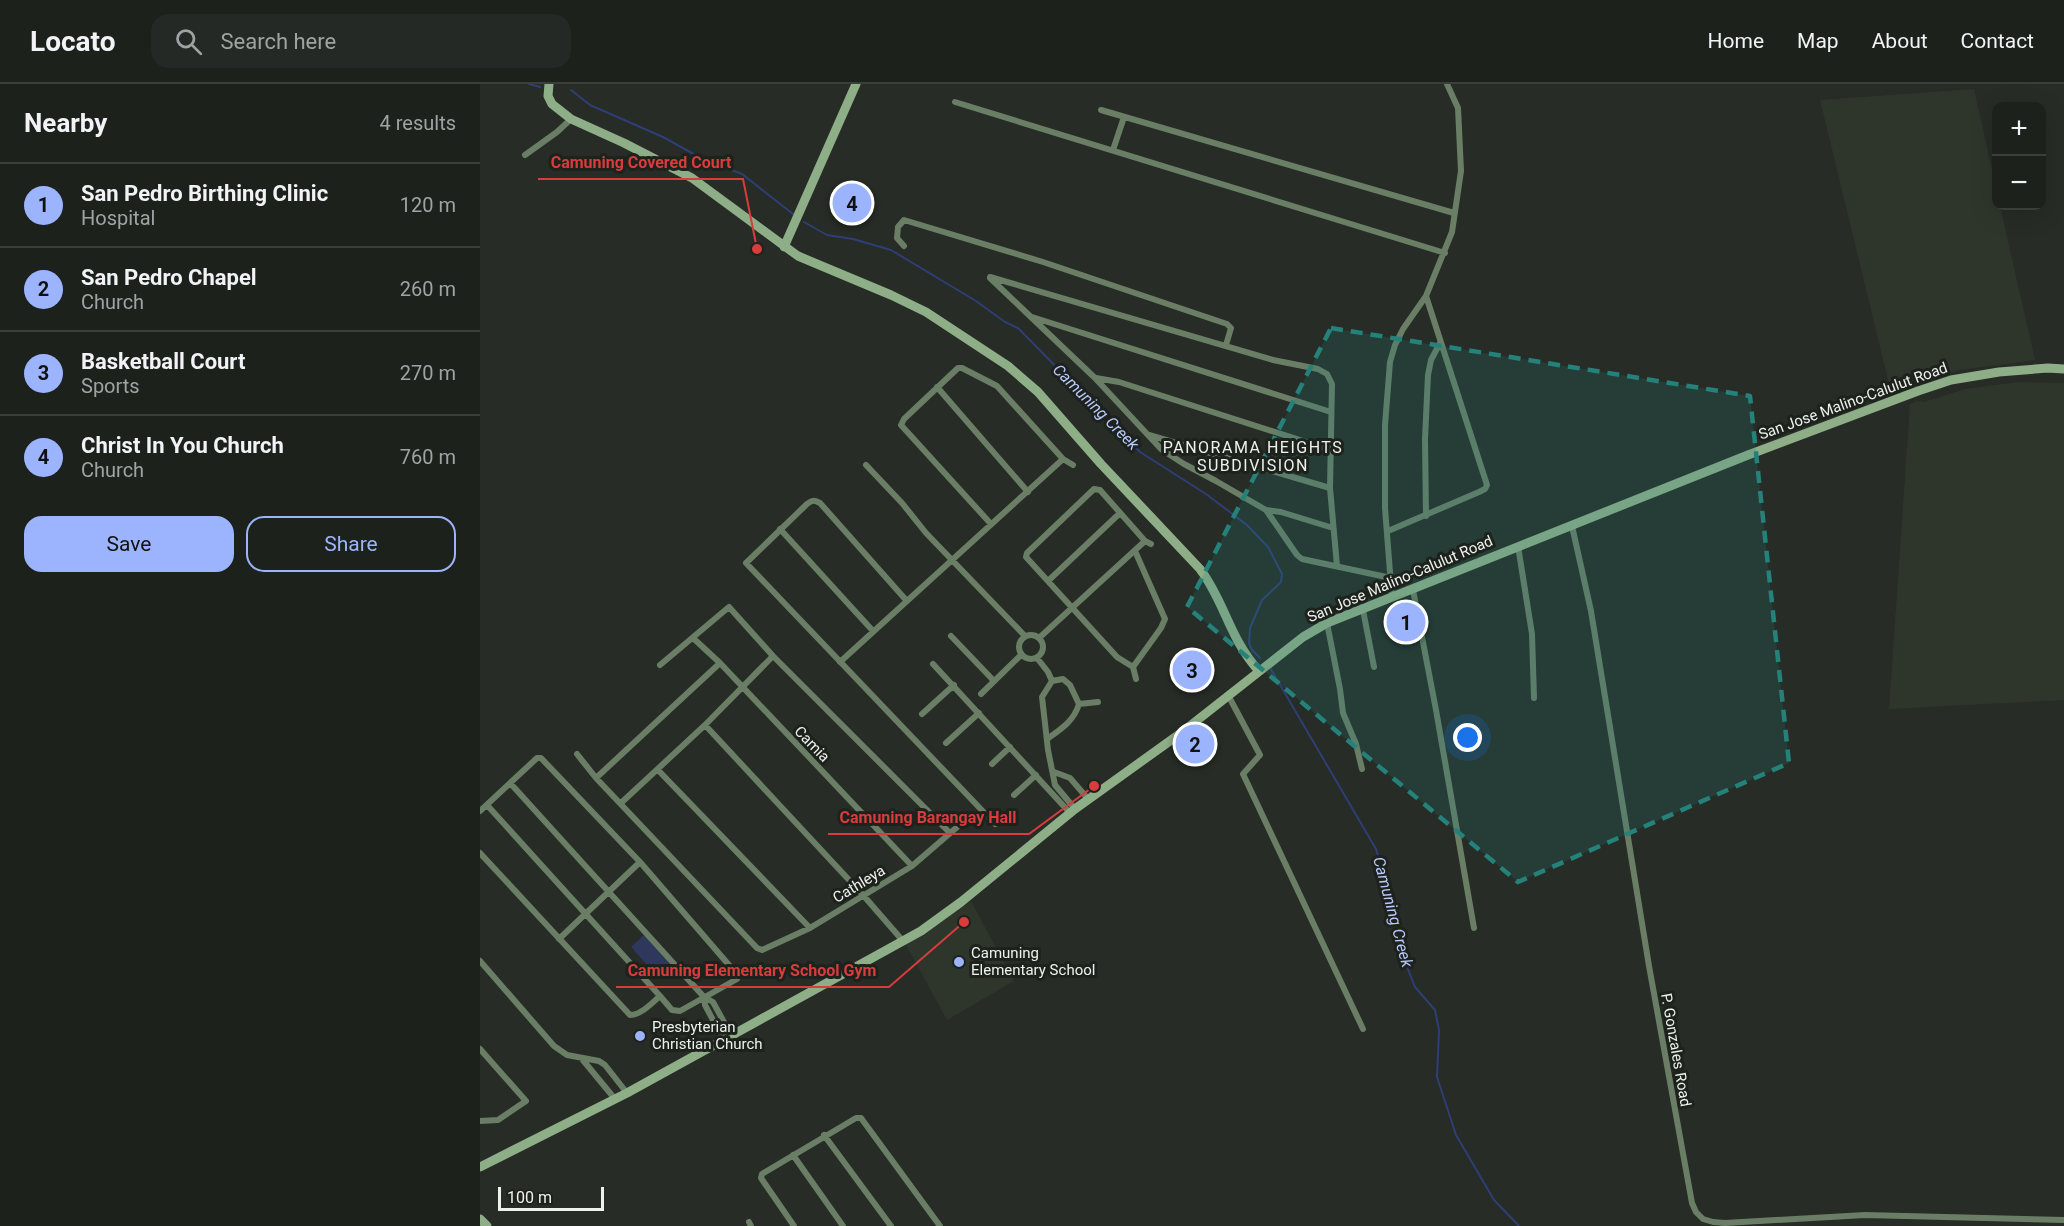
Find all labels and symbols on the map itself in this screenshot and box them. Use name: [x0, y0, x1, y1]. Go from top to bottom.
callout: Camuning Covered Court: [538, 145, 743, 179]
text: Camuning Covered Court: [551, 153, 732, 172]
pin: 4: [832, 180, 872, 226]
street label: San Jose Malino-Calulut Road: [1756, 358, 1950, 444]
water label: Camuning Creek: [1049, 360, 1144, 455]
district label: PANORAMA HEIGHTS SUBDIVISION: [1163, 438, 1343, 475]
street label: San Jose Malino-Calulut Road: [1305, 532, 1495, 626]
pin: 1: [1386, 600, 1426, 644]
pin: 3: [1172, 648, 1212, 692]
street label: Camia: [791, 722, 833, 766]
pin: 2: [1176, 722, 1214, 766]
your location: [1453, 723, 1482, 752]
callout: Camuning Barangay Hall: [828, 800, 1029, 834]
text: Camuning Barangay Hall: [840, 808, 1017, 827]
water label: Camuning Creek: [1369, 855, 1417, 971]
street label: Cathleya: [830, 861, 888, 907]
place label: Camuning Elementary School: [971, 944, 1095, 979]
callout: Camuning Elementary School Gym: [616, 953, 889, 987]
marker: Camuning Elementary School: [952, 955, 966, 969]
text: Camuning Elementary School Gym: [628, 961, 876, 980]
street label: P. Gonzales Road: [1657, 992, 1695, 1108]
place label: Presbyterian Christian Church: [652, 1018, 763, 1053]
marker: Presbyterian Christian Church: [633, 1029, 647, 1043]
scale bar: [498, 1184, 604, 1212]

